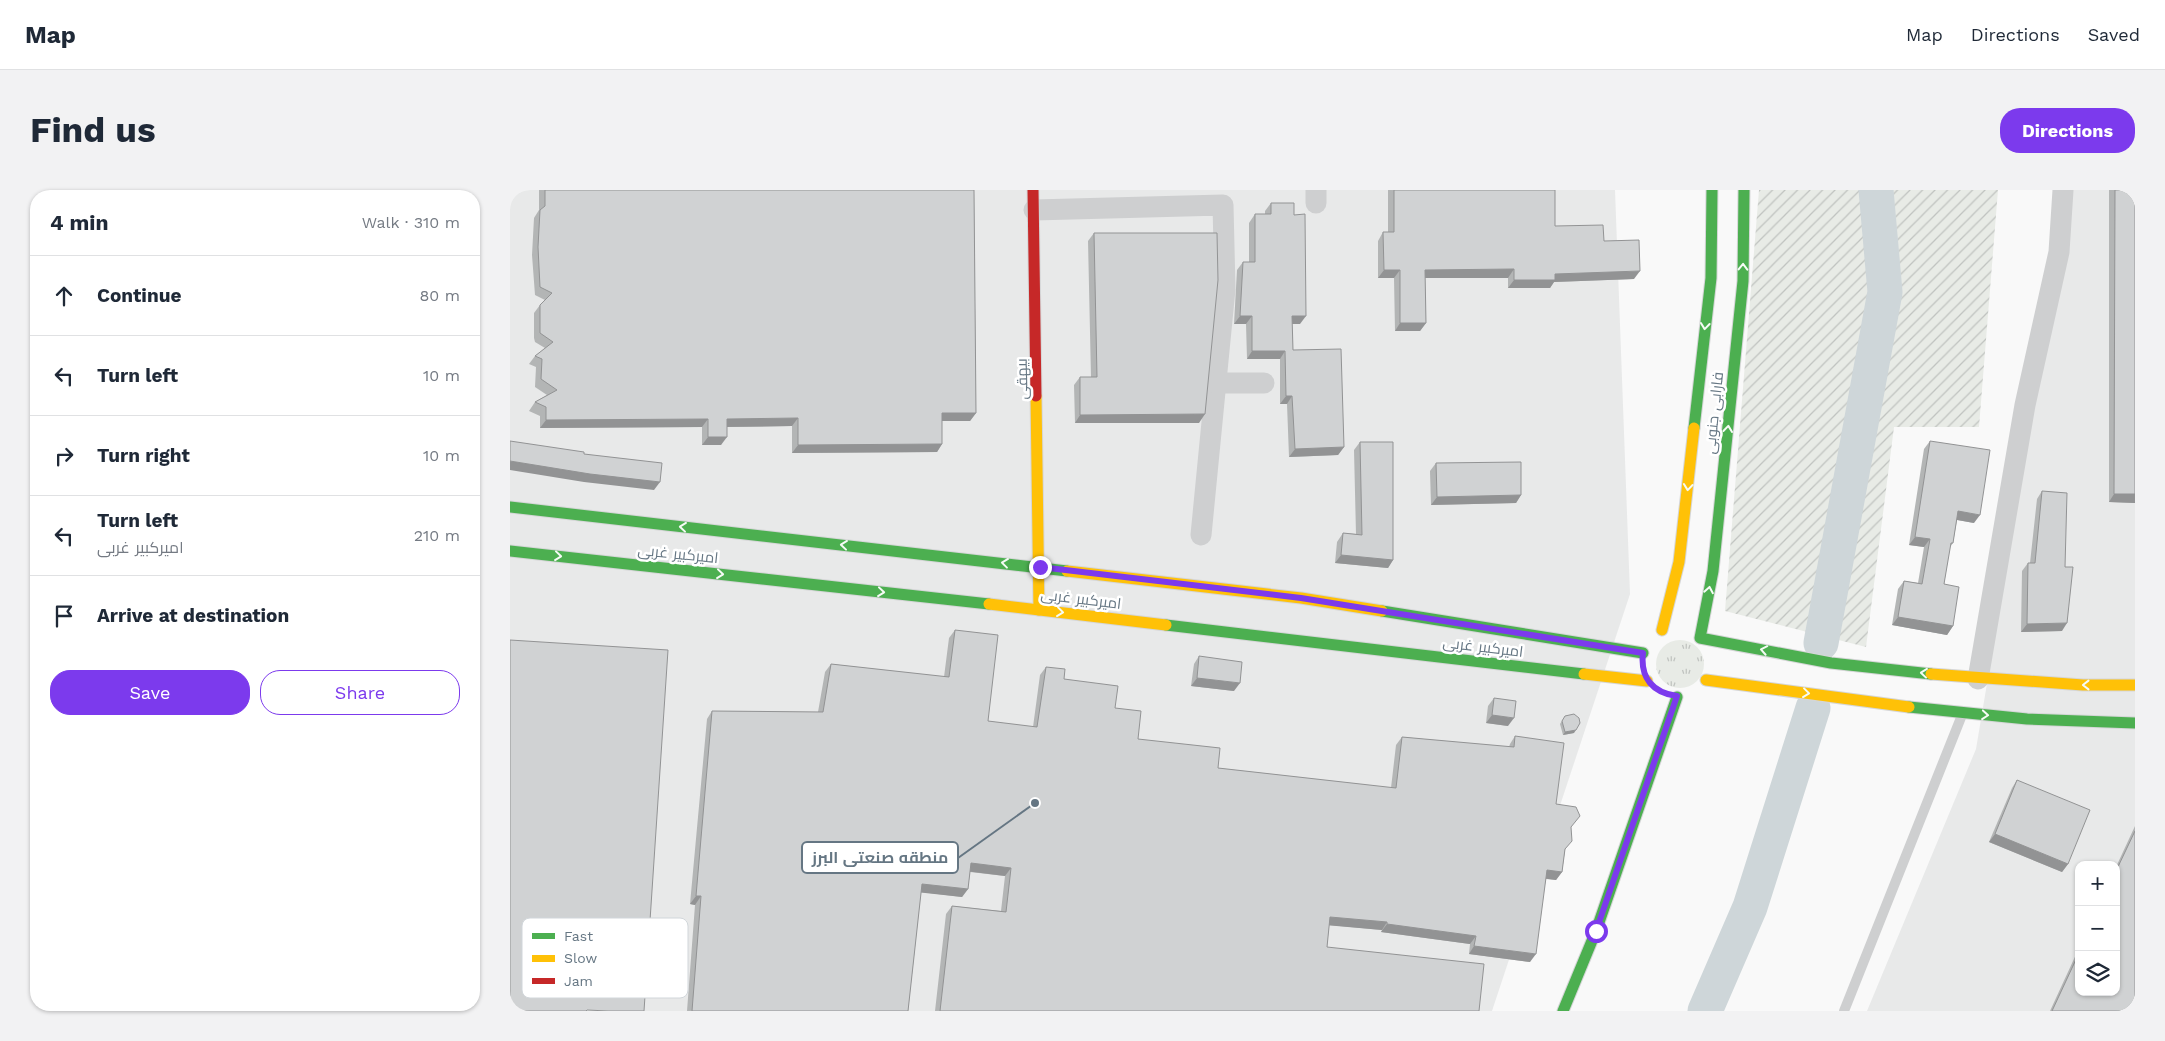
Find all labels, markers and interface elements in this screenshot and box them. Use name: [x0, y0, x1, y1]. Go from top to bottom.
text: Map: [25, 21, 76, 49]
text: Map: [1906, 24, 1943, 45]
text: Directions: [1971, 24, 2060, 45]
text: Saved: [2088, 24, 2140, 45]
button: Directions: [2000, 108, 2135, 153]
text: Find us: [30, 109, 156, 151]
text: 4 min: [50, 210, 108, 235]
text: Walk · 310 m: [362, 213, 460, 232]
one-way arrow: [1738, 263, 1749, 271]
icon: ahead: [50, 282, 78, 310]
text: Continue: [97, 284, 181, 307]
text: 80 m: [419, 286, 460, 305]
one-way arrow: [1700, 322, 1711, 330]
street label: بیهقی: [1013, 358, 1032, 400]
icon: left: [50, 362, 78, 390]
text: Turn left: [97, 364, 178, 387]
text: 10 m: [423, 366, 460, 385]
street label: فارابی جنوبی: [1701, 371, 1728, 455]
one-way arrow: [1722, 424, 1733, 432]
icon: right: [50, 442, 78, 470]
text: Turn right: [97, 444, 190, 467]
text: 10 m: [423, 446, 460, 465]
one-way arrow: [1683, 484, 1694, 492]
text: Turn left: [97, 509, 178, 532]
icon: left: [50, 522, 78, 550]
one-way arrow: [678, 522, 686, 533]
text: 210 m: [414, 526, 460, 545]
text: امیرکبیر غربی: [97, 538, 183, 557]
one-way arrow: [840, 540, 848, 551]
street label: امیرکبیر غربی: [637, 541, 719, 568]
one-way arrow: [555, 550, 563, 561]
route end: [1029, 556, 1052, 579]
one-way arrow: [1001, 558, 1009, 569]
one-way arrow: [716, 568, 724, 579]
street label: امیرکبیر غربی: [1040, 585, 1122, 614]
one-way arrow: [878, 586, 886, 597]
one-way arrow: [1704, 586, 1714, 594]
icon: arrive: [50, 602, 78, 630]
text: Arrive at destination: [97, 604, 289, 627]
one-way arrow: [1057, 606, 1065, 617]
street label: امیرکبیر غربی: [1442, 633, 1524, 662]
one-way arrow: [1759, 646, 1768, 656]
one-way arrow: [1920, 668, 1928, 679]
button: Save: [50, 670, 250, 715]
button: Share: [260, 670, 460, 715]
one-way arrow: [2082, 680, 2090, 690]
one-way arrow: [1802, 687, 1810, 698]
one-way arrow: [1981, 709, 1989, 720]
callout: منطقه صنعتی البرز: [802, 842, 958, 873]
text: منطقه صنعتی البرز: [811, 848, 948, 867]
map controls: [2075, 861, 2120, 996]
button: +: [2075, 861, 2120, 906]
button: −: [2075, 906, 2120, 951]
legend: [522, 918, 688, 998]
route start: [1585, 920, 1608, 943]
text: Fast: [564, 928, 593, 944]
text: Slow: [564, 950, 597, 966]
button: layers: [2075, 951, 2120, 996]
text: Jam: [564, 973, 593, 989]

